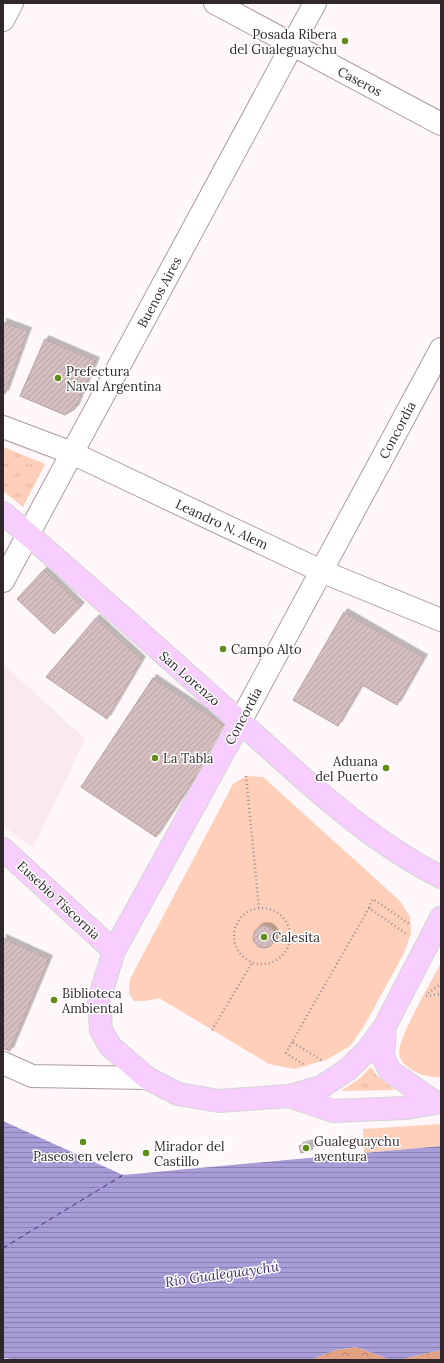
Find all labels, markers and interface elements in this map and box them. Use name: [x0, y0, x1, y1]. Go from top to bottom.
place label: Posada Ribera del Gualeguaychu: [230, 26, 337, 58]
marker: Posada Ribera del Gualeguaychu: [340, 36, 350, 46]
street label: Caseros: [335, 63, 385, 100]
street label: Buenos Aires: [134, 254, 185, 331]
place label: Prefectura Naval Argentina: [66, 363, 162, 395]
marker: Prefectura Naval Argentina: [53, 373, 63, 383]
street label: Concordia: [375, 398, 420, 462]
street label: Leandro N. Alem: [173, 496, 271, 553]
place label: Campo Alto: [231, 641, 302, 658]
marker: Campo Alto: [218, 644, 228, 654]
street label: San Lorenzo: [156, 647, 224, 710]
street label: Concordia: [221, 684, 266, 748]
place label: La Tabla: [163, 750, 214, 767]
marker: La Tabla: [150, 753, 160, 763]
place label: Aduana del Puerto: [315, 753, 378, 785]
marker: Aduana del Puerto: [381, 763, 391, 773]
street label: Eusebio Tiscornia: [14, 858, 104, 943]
place label: Calesita: [272, 929, 320, 946]
marker: Calesita: [259, 932, 269, 942]
place label: Biblioteca Ambiental: [61, 985, 124, 1017]
marker: Biblioteca Ambiental: [49, 995, 59, 1005]
place label: Gualeguaychu aventura: [314, 1133, 400, 1165]
marker: Paseos en velero: [78, 1137, 88, 1147]
place label: Mirador del Castillo: [154, 1138, 225, 1170]
marker: Gualeguaychu aventura: [301, 1143, 311, 1153]
place label: Paseos en velero: [33, 1148, 133, 1165]
marker: Mirador del Castillo: [141, 1148, 151, 1158]
water label: Río Gualeguaychú: [164, 1257, 281, 1291]

